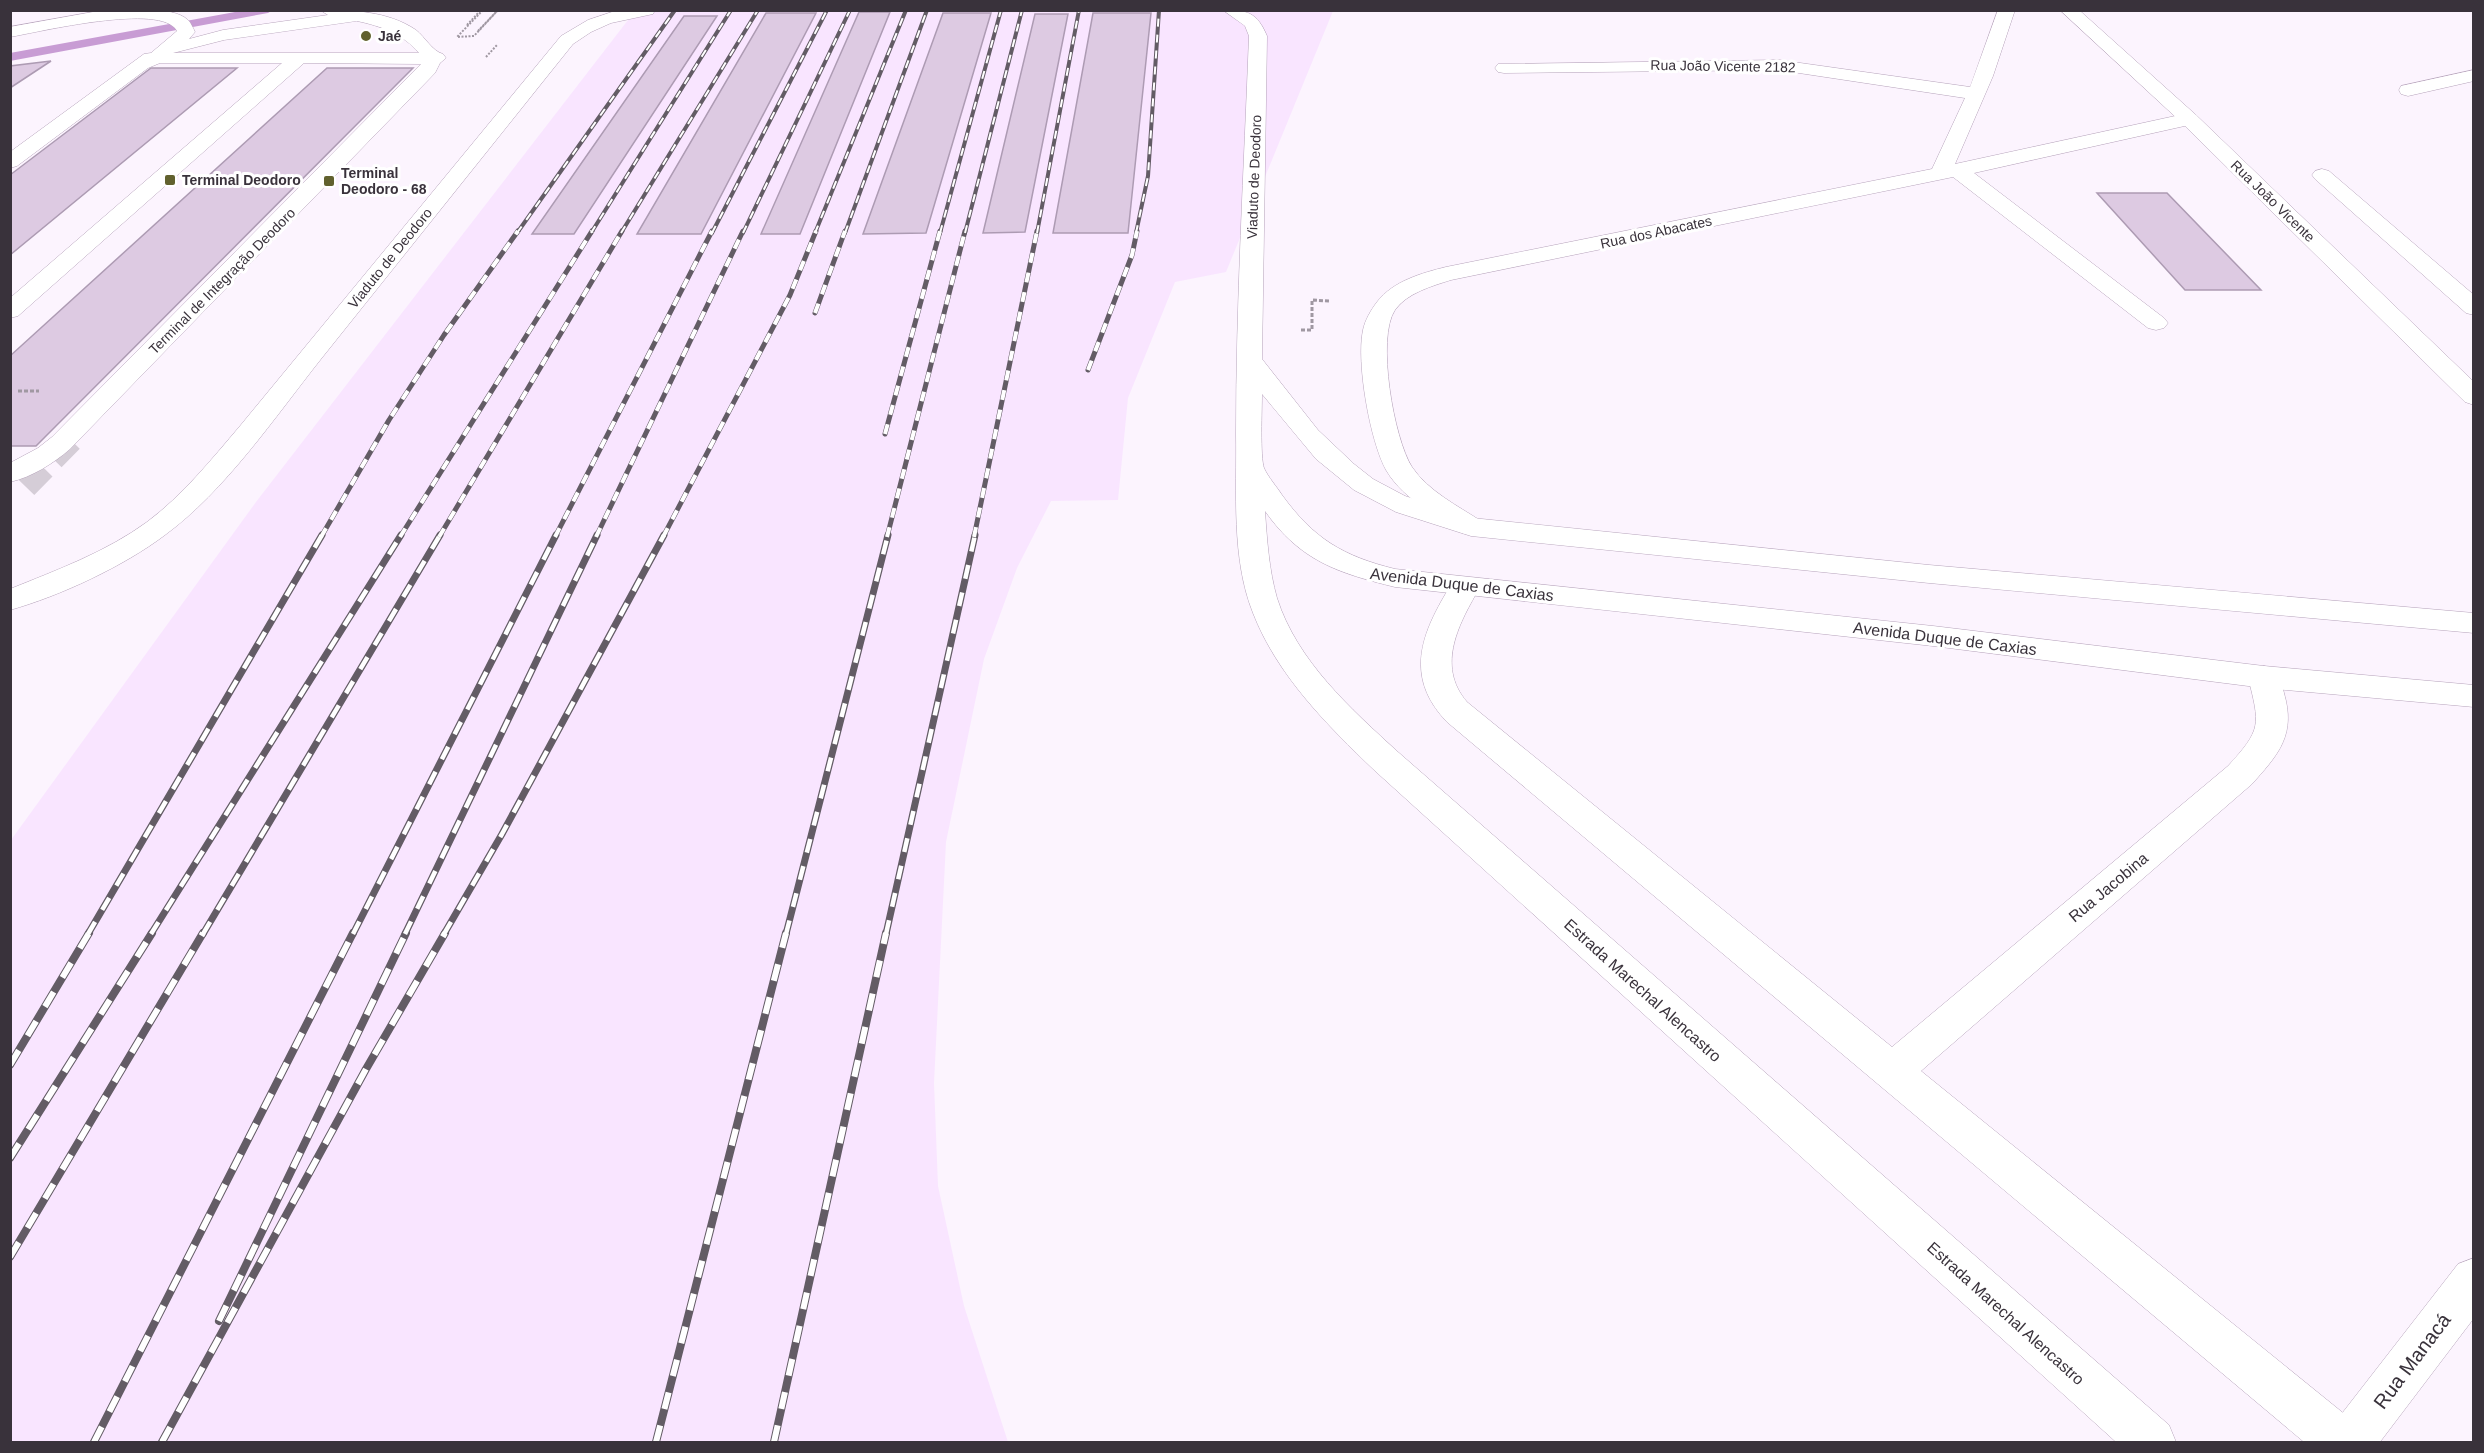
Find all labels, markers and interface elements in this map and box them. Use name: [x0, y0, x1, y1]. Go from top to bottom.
place label: Jaé: [378, 28, 402, 44]
marker: Jaé: [359, 29, 373, 43]
street label: Rua João Vicente 2182: [1650, 57, 1796, 75]
street label: Viaduto de Deodoro: [1244, 114, 1264, 239]
street label: Rua João Vicente: [2228, 157, 2318, 245]
place label: Terminal Deodoro - 68: [341, 165, 427, 197]
place label: Terminal Deodoro: [182, 172, 301, 188]
marker: Terminal Deodoro: [163, 173, 177, 187]
marker: Terminal Deodoro - 68: [322, 174, 336, 188]
street label: Terminal de Integração Deodoro: [146, 204, 299, 357]
street label: Viaduto de Deodoro: [345, 205, 435, 311]
street label: Rua dos Abacates: [1599, 212, 1713, 252]
street label: Avenida Duque de Caxias: [1369, 565, 1555, 604]
street label: Avenida Duque de Caxias: [1852, 619, 2038, 658]
street label: Rua Jacobina: [2065, 849, 2151, 925]
street label: Estrada Marechal Alencastro: [1561, 916, 1724, 1065]
street label: Estrada Marechal Alencastro: [1924, 1239, 2087, 1388]
street label: Rua Manacá: [2369, 1308, 2455, 1413]

